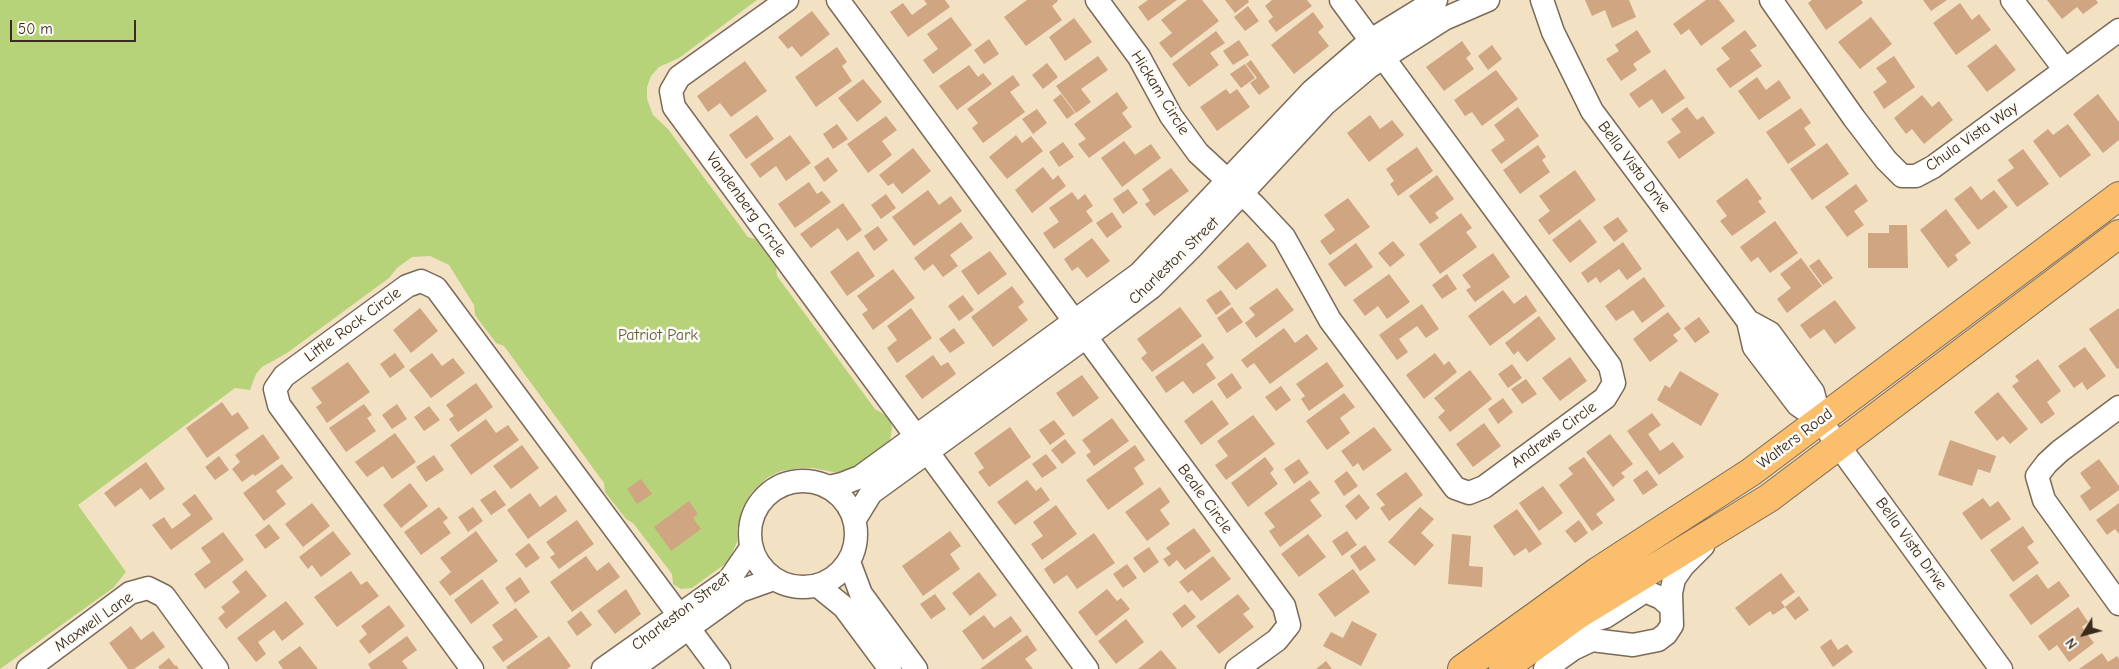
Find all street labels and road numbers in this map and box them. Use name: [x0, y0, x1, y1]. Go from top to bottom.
street label: Hickam Circle: [1126, 47, 1194, 139]
street label: Chula Vista Way: [1922, 98, 2022, 176]
street label: Bella Vista Drive: [1593, 117, 1675, 217]
street label: Vandenberg Circle: [702, 149, 790, 261]
street label: Charleston Street: [1125, 213, 1223, 309]
street label: Little Rock Circle: [301, 283, 405, 367]
street label: Andrews Circle: [1508, 398, 1600, 472]
street label: Walters Road: [1753, 404, 1837, 474]
street label: Beale Circle: [1173, 460, 1237, 538]
street label: Bella Vista Drive: [1871, 494, 1951, 594]
street label: Charleston Street: [628, 569, 734, 655]
street label: Maxwell Lane: [51, 588, 137, 656]

